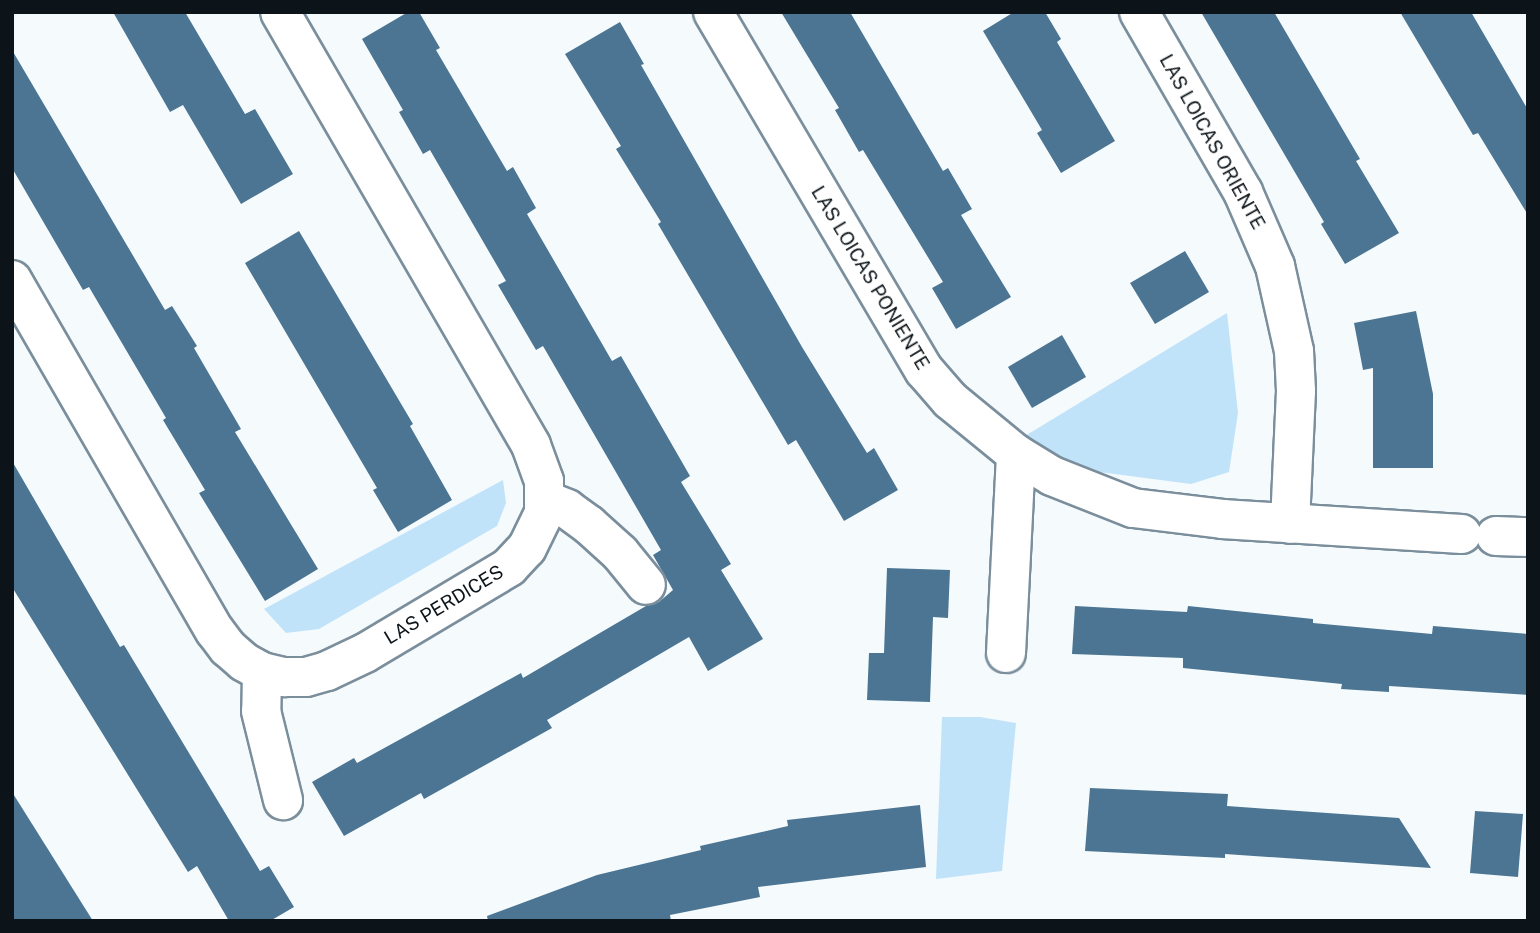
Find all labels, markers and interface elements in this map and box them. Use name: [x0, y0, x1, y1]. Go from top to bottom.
street label: LAS LOICAS ORIENTE: [1154, 51, 1270, 233]
street label: LAS LOICAS PONIENTE: [806, 182, 934, 374]
street label: LAS PERDICES: [380, 560, 508, 650]

